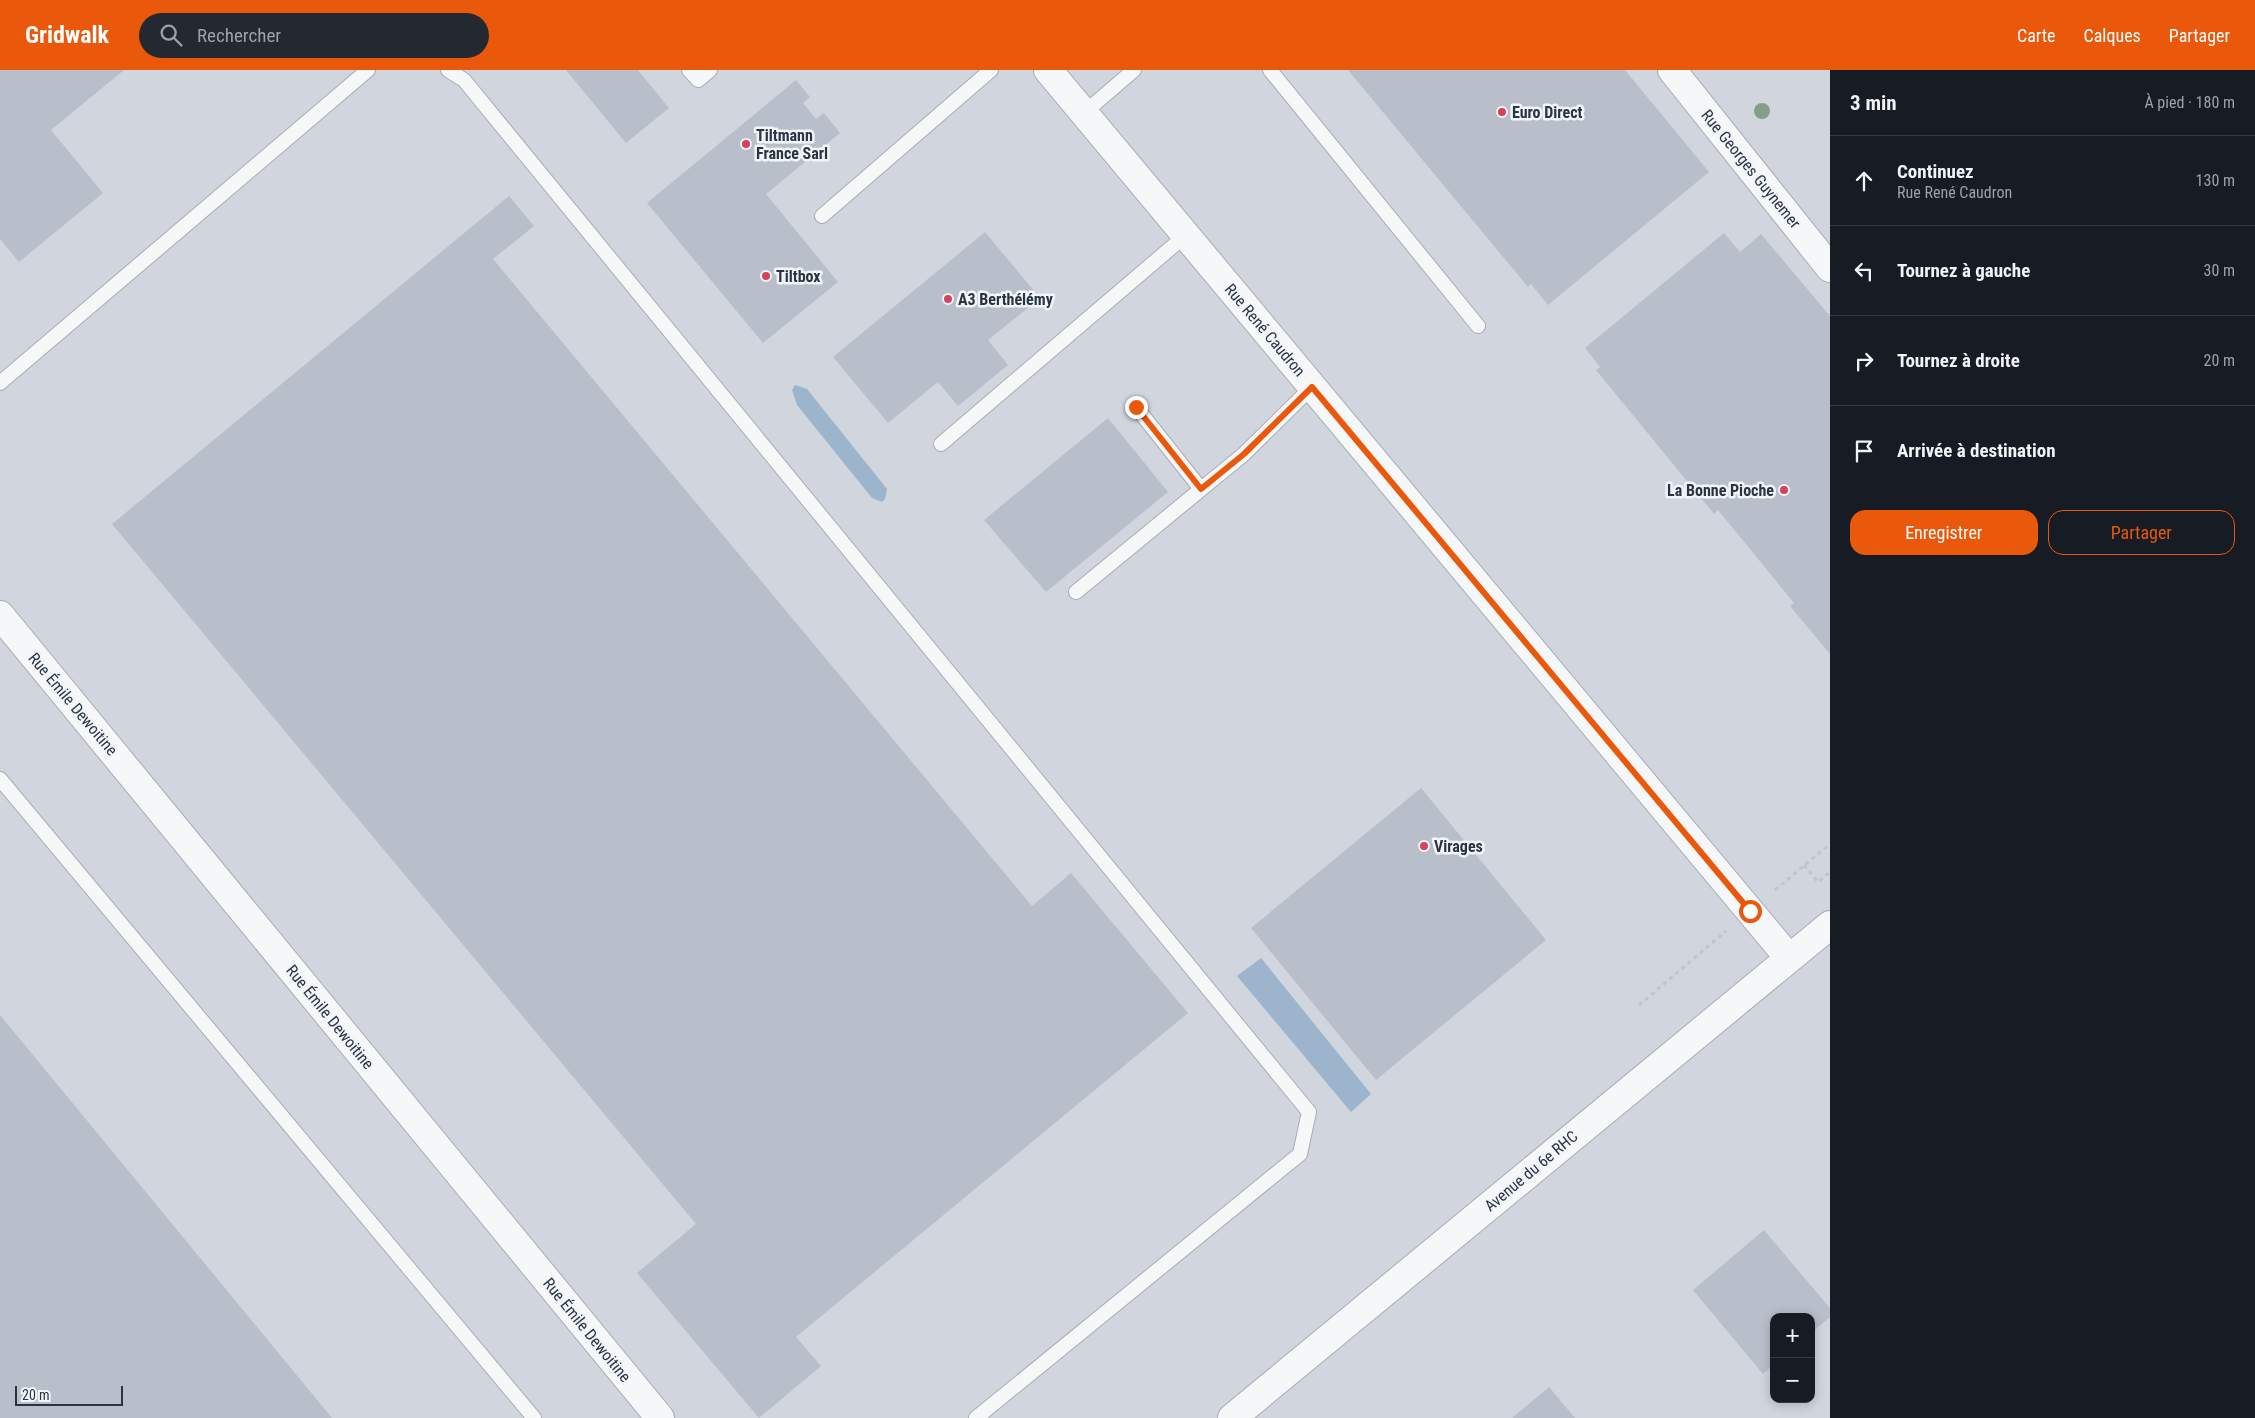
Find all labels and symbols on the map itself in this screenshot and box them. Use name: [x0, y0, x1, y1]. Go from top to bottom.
place label: Euro Direct: [1512, 103, 1582, 122]
marker: Euro Direct: [1496, 106, 1508, 118]
street label: Rue Georges Guynemer: [1697, 106, 1805, 232]
place label: Tiltmann France Sarl: [756, 126, 828, 163]
marker: Tiltmann France Sarl: [740, 138, 752, 150]
place label: Tiltbox: [776, 267, 821, 286]
marker: Tiltbox: [760, 270, 772, 282]
street label: Rue René Caudron: [1221, 280, 1309, 380]
place label: A3 Berthélémy: [958, 290, 1053, 309]
marker: A3 Berthélémy: [942, 293, 954, 305]
route end: [1125, 396, 1148, 419]
place label: La Bonne Pioche: [1667, 481, 1774, 500]
marker: La Bonne Pioche: [1778, 484, 1790, 496]
street label: Rue Émile Dewoitine: [24, 649, 122, 759]
place label: Virages: [1434, 837, 1483, 856]
marker: Virages: [1418, 840, 1430, 852]
route start: [1739, 900, 1762, 923]
street label: Rue Émile Dewoitine: [282, 961, 378, 1073]
street label: Avenue du 6e RHC: [1481, 1127, 1581, 1215]
street label: Rue Émile Dewoitine: [539, 1274, 635, 1386]
scale bar: [15, 1383, 122, 1406]

